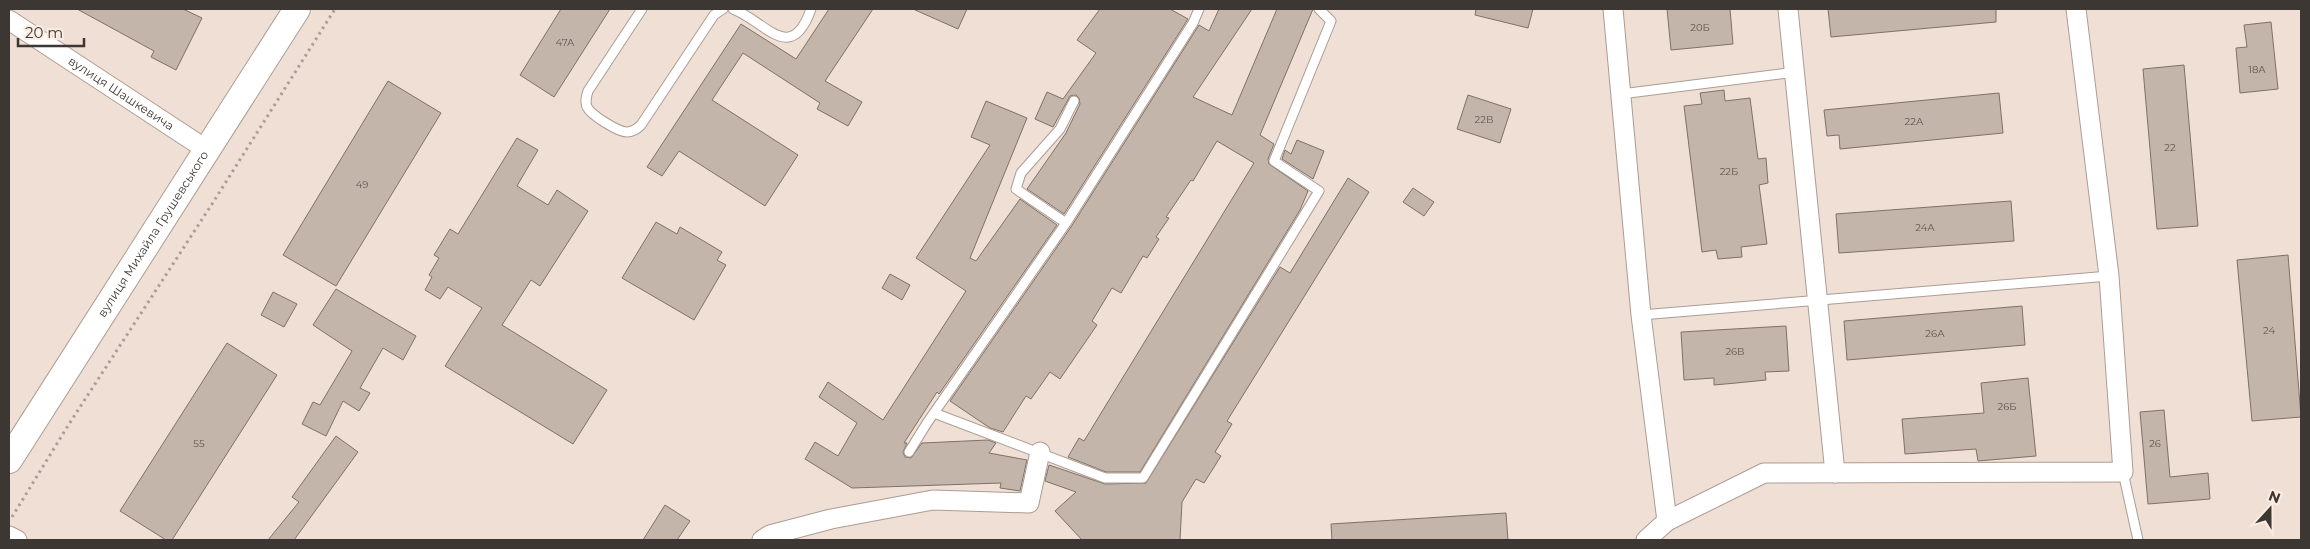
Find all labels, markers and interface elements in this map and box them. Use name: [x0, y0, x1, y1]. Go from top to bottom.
scale bar: [18, 15, 84, 47]
house number: 20Б: [1690, 21, 1710, 34]
text: 20 m: [25, 23, 63, 42]
house number: 47А: [556, 36, 575, 49]
street label: вулиця Шашкевича: [66, 53, 177, 133]
house number: 18А: [2248, 63, 2266, 76]
house number: 22В: [1475, 113, 1493, 126]
house number: 22А: [1905, 115, 1924, 128]
house number: 22: [2164, 141, 2176, 154]
street label: вулиця Михайла Грушевського: [94, 148, 212, 320]
house number: 22Б: [1720, 165, 1738, 178]
house number: 49: [356, 178, 368, 191]
house number: 24А: [1915, 221, 1935, 234]
house number: 24: [2263, 324, 2275, 337]
house number: 26А: [1925, 327, 1945, 340]
house number: 26В: [1725, 345, 1745, 358]
house number: 26Б: [1997, 400, 2017, 413]
house number: 55: [193, 437, 205, 450]
house number: 26: [2149, 437, 2161, 450]
north arrow: [2245, 484, 2295, 534]
text: N: [2266, 486, 2283, 507]

